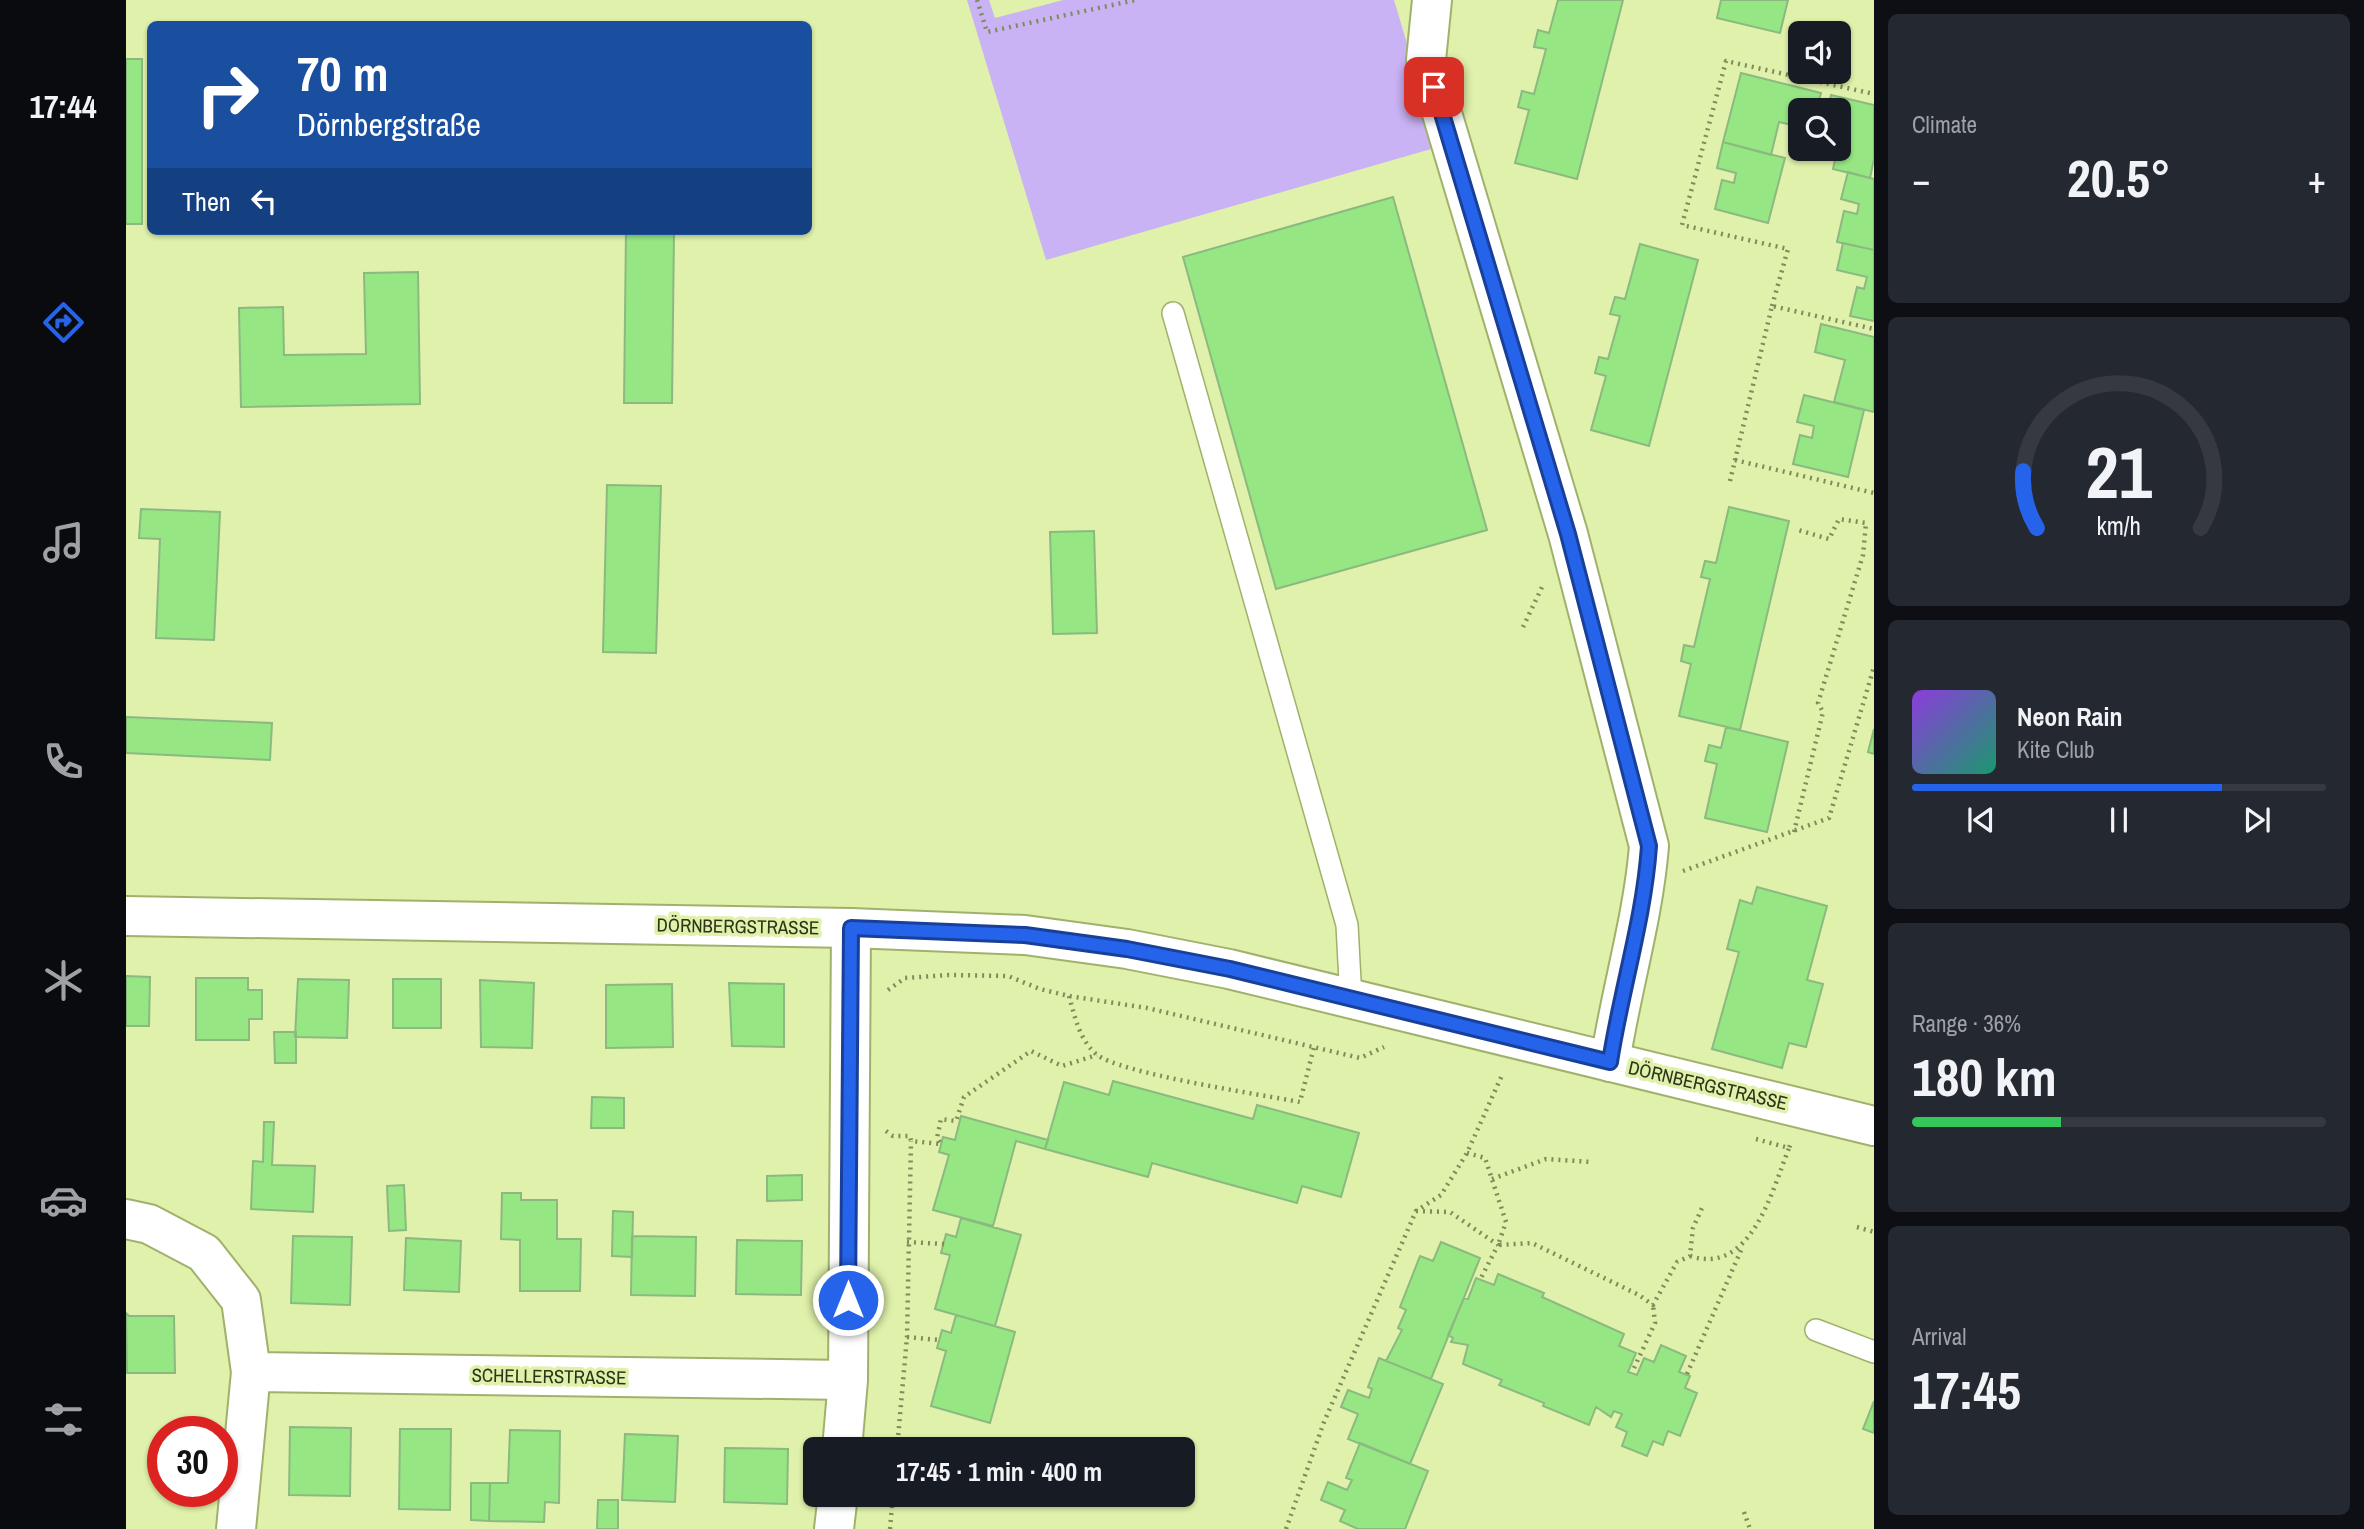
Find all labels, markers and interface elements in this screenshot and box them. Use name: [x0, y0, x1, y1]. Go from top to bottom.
map controls: [1788, 21, 1851, 161]
button: sound: [1788, 21, 1851, 84]
text: 70 m: [297, 40, 389, 106]
icon: right: [182, 49, 273, 140]
pin: [1404, 57, 1464, 117]
icon: arrive: [1415, 68, 1453, 106]
text: 17:44: [29, 85, 97, 128]
button: search: [1788, 98, 1851, 161]
text: Dörnbergstraße: [297, 103, 481, 146]
text: Climate: [1912, 109, 1977, 140]
text: 20.5°: [2067, 143, 2171, 213]
text: −: [1912, 154, 1930, 205]
text: +: [2308, 154, 2326, 205]
icon: left: [245, 182, 283, 220]
text: Then: [182, 184, 231, 219]
icon: directions: [39, 298, 88, 347]
text: 21: [2086, 423, 2153, 521]
text: km/h: [2097, 508, 2141, 542]
icon: music: [39, 518, 88, 567]
text: Neon Rain: [2017, 699, 2122, 734]
text: Kite Club: [2017, 734, 2095, 765]
icon: phone: [39, 737, 88, 786]
icon: previous: [1962, 801, 2000, 839]
icon: pause: [2100, 801, 2138, 839]
icon: next: [2238, 801, 2276, 839]
street label: DÖRNBERGSTRASSE: [656, 912, 820, 940]
icon: climate: [39, 956, 88, 1005]
text: Range · 36%: [1912, 1008, 2021, 1039]
text: 180 km: [1912, 1042, 2057, 1112]
street label: DÖRNBERGSTRASSE: [1626, 1054, 1790, 1116]
icon: car: [39, 1176, 88, 1225]
position arrow: [811, 1263, 885, 1337]
text: Arrival: [1912, 1321, 1967, 1352]
text: 17:45: [1912, 1355, 2021, 1425]
street label: SCHELLERSTRASSE: [471, 1362, 627, 1390]
icon: filters: [39, 1395, 88, 1444]
speed limit sign: 30: [147, 1416, 238, 1507]
text: 17:45 · 1 min · 400 m: [896, 1454, 1102, 1489]

